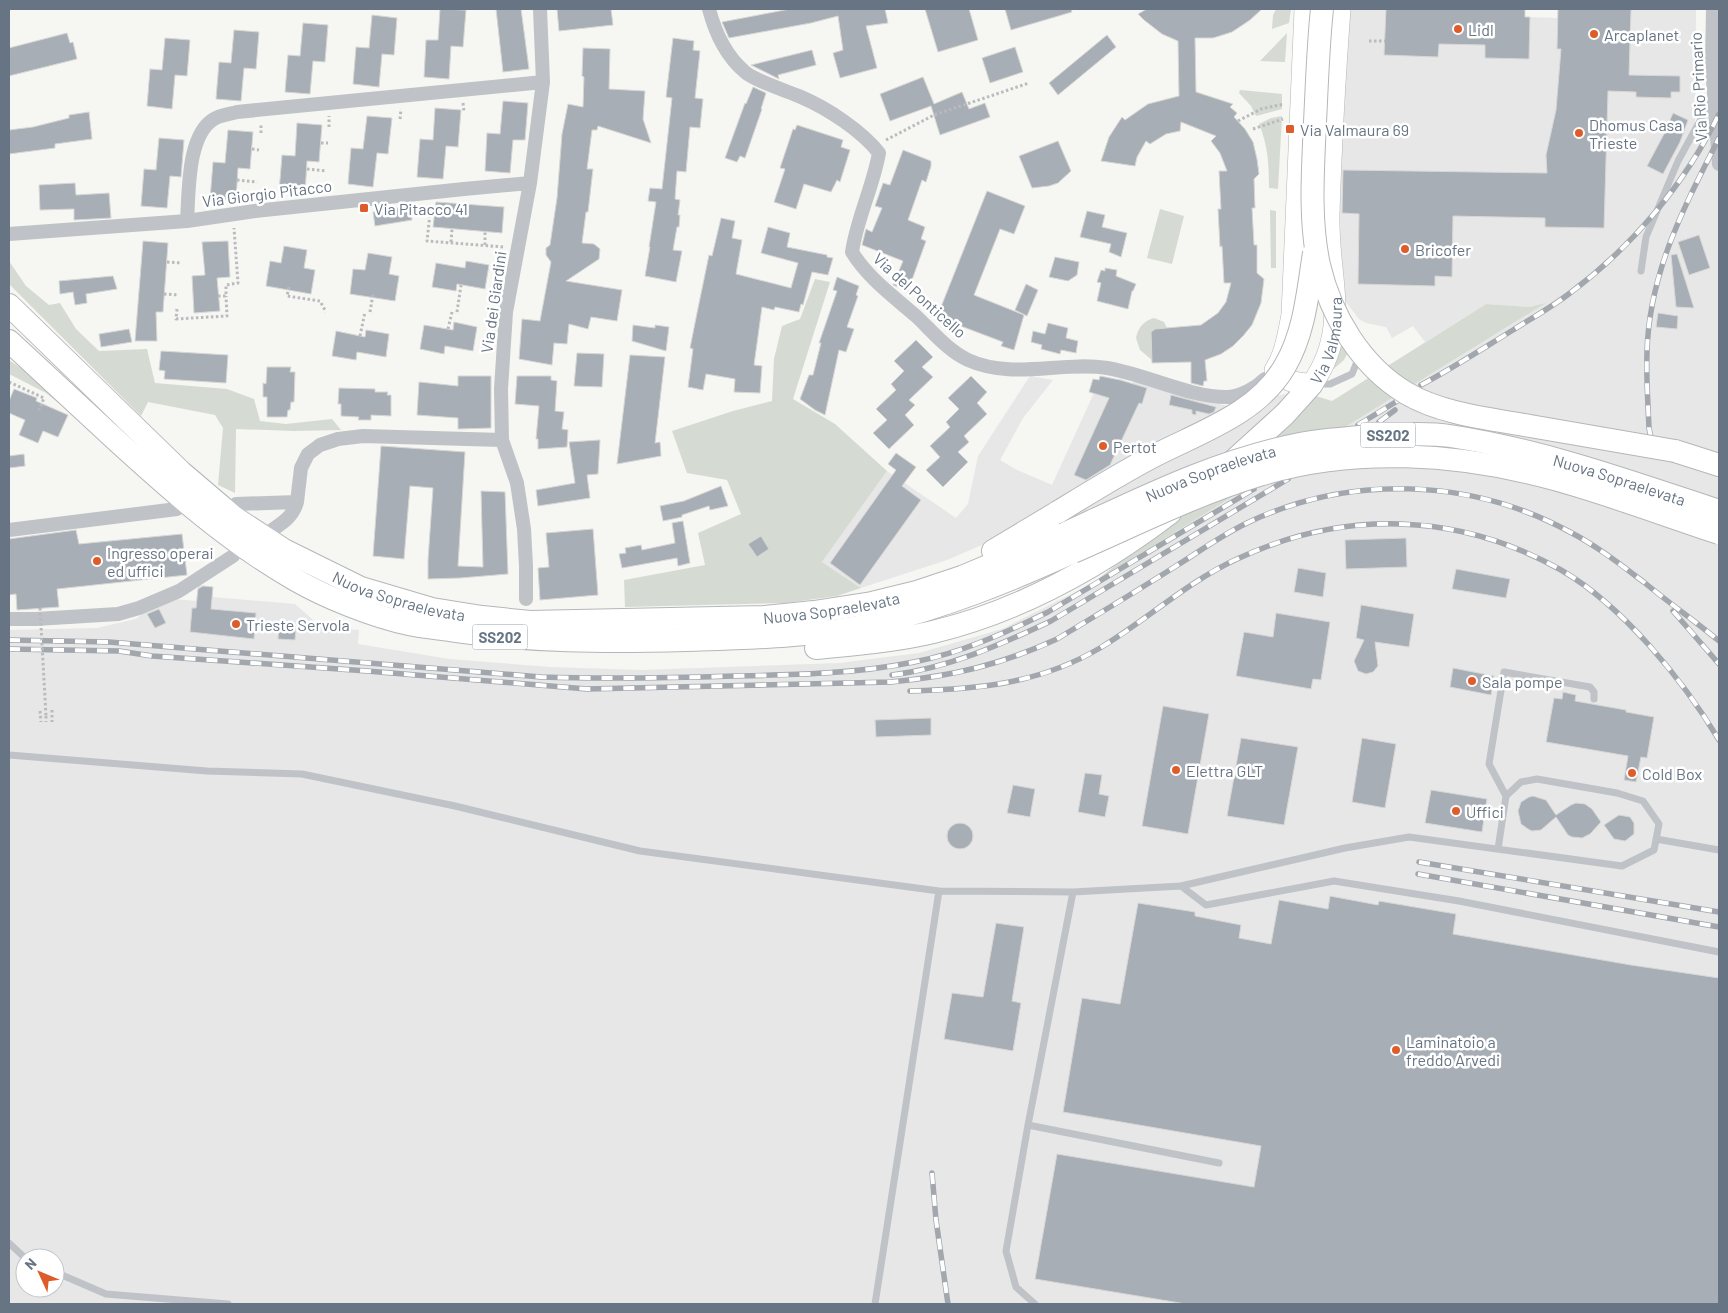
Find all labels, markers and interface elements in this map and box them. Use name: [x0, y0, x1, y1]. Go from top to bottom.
place label: Lidl: [1468, 20, 1494, 39]
marker: Lidl: [1452, 23, 1464, 35]
place label: Arcaplanet: [1604, 25, 1679, 44]
marker: Arcaplanet: [1588, 28, 1600, 40]
street label: Via Rio Primario: [1686, 32, 1710, 142]
place label: Dhomus Casa Trieste: [1589, 115, 1682, 152]
place label: Via Valmaura 69: [1300, 120, 1409, 139]
marker: Via Valmaura 69: [1284, 123, 1296, 135]
marker: Dhomus Casa Trieste: [1573, 127, 1585, 139]
street label: Via Giorgio Pitacco: [201, 176, 333, 210]
place label: Via Pitacco 41: [374, 199, 468, 218]
marker: Via Pitacco 41: [358, 202, 370, 214]
place label: Bricofer: [1415, 240, 1471, 259]
marker: Bricofer: [1399, 243, 1411, 255]
street label: Via del Ponticello: [870, 248, 970, 342]
street label: Via dei Giardini: [476, 250, 510, 354]
street label: Via Valmaura: [1305, 297, 1344, 387]
road number: SS202: [1360, 422, 1416, 448]
place label: Pertot: [1113, 437, 1157, 456]
marker: Pertot: [1097, 440, 1109, 452]
street label: Nuova Sopraelevata: [1142, 440, 1278, 505]
street label: Nuova Sopraelevata: [1551, 449, 1688, 509]
place label: Ingresso operai ed uffici: [107, 543, 214, 580]
marker: Ingresso operai ed uffici: [91, 555, 103, 567]
street label: Nuova Sopraelevata: [330, 566, 467, 624]
street label: Nuova Sopraelevata: [762, 587, 901, 627]
place label: Trieste Servola: [246, 615, 350, 634]
marker: Trieste Servola: [230, 618, 242, 630]
road number: SS202: [472, 624, 528, 650]
place label: Sala pompe: [1482, 672, 1562, 691]
marker: Sala pompe: [1466, 675, 1478, 687]
place label: Elettra GLT: [1186, 761, 1263, 780]
marker: Elettra GLT: [1170, 764, 1182, 776]
place label: Cold Box: [1642, 764, 1703, 783]
marker: Cold Box: [1626, 767, 1638, 779]
place label: Uffici: [1466, 802, 1504, 821]
marker: Uffici: [1450, 805, 1462, 817]
place label: Laminatoio a freddo Arvedi: [1406, 1032, 1500, 1069]
marker: Laminatoio a freddo Arvedi: [1390, 1044, 1402, 1056]
north arrow: [15, 1248, 65, 1298]
text: N: [21, 1254, 40, 1273]

